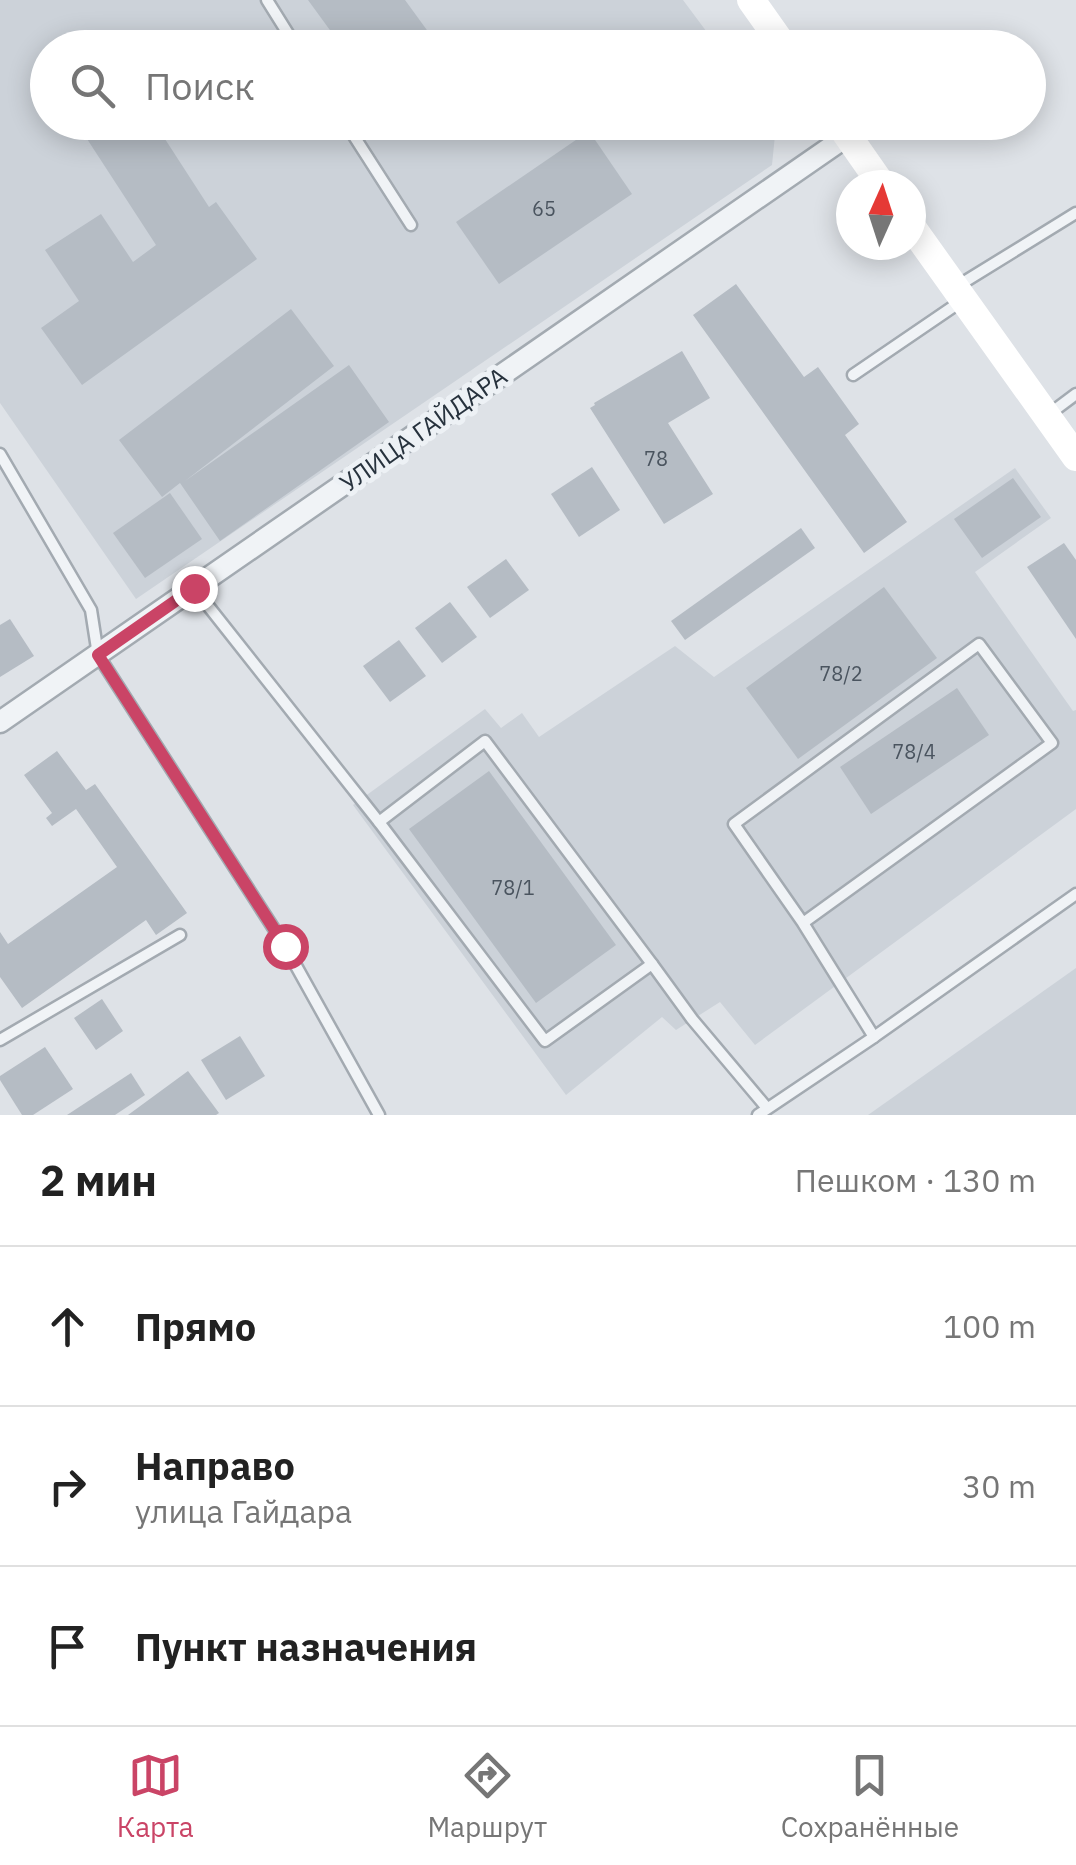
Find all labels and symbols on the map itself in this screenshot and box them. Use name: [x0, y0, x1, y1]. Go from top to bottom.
north arrow: [836, 170, 926, 260]
house number: 65: [532, 195, 556, 222]
street label: УЛИЦА ГАЙДАРА: [333, 359, 513, 499]
house number: 78: [644, 445, 668, 472]
route end: [172, 566, 218, 612]
house number: 78/2: [819, 660, 863, 687]
house number: 78/4: [892, 738, 936, 765]
house number: 78/1: [491, 874, 535, 901]
route start: [263, 924, 309, 970]

